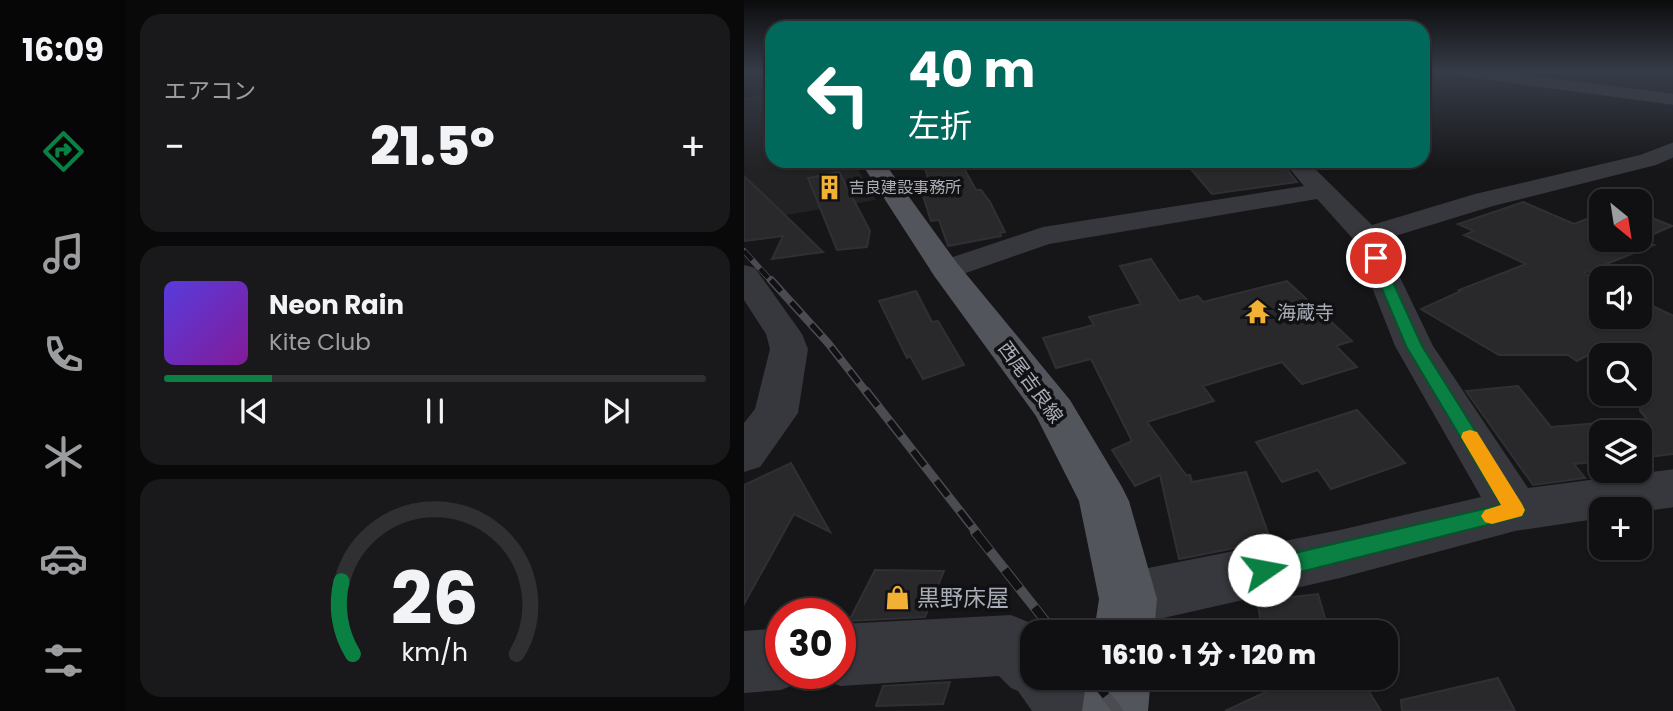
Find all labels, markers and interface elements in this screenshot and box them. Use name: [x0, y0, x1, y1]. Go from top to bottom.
text: 16:09: [22, 27, 104, 72]
text: 40 m: [908, 36, 1035, 104]
icon: left: [793, 49, 884, 140]
text: エアコン: [164, 75, 256, 107]
text: 左折: [908, 103, 972, 148]
text: 21.5°: [370, 110, 495, 183]
text: −: [164, 120, 185, 173]
text: +: [680, 120, 706, 173]
icon: directions: [39, 127, 88, 176]
building icon: 吉良建設事務所: [815, 173, 843, 201]
place label: 吉良建設事務所: [849, 176, 961, 199]
north arrow: [1589, 189, 1652, 252]
map controls: [1589, 189, 1652, 560]
pin: [1346, 228, 1406, 288]
icon: music: [39, 229, 88, 278]
icon: arrive: [1357, 239, 1395, 277]
button: sound: [1589, 266, 1652, 329]
text: Neon Rain: [269, 287, 404, 323]
temple icon: 海蔵寺: [1243, 298, 1271, 326]
place label: 海蔵寺: [1277, 299, 1334, 326]
text: Kite Club: [269, 326, 371, 358]
icon: phone: [39, 330, 88, 379]
street label: 西尾吉良線: [992, 336, 1069, 429]
button: search: [1589, 343, 1652, 406]
icon: previous: [235, 392, 273, 430]
icon: pause: [416, 392, 454, 430]
icon: next: [597, 392, 635, 430]
button: layers: [1589, 420, 1652, 483]
icon: climate: [39, 432, 88, 481]
button: +: [1589, 497, 1652, 560]
position arrow: [1227, 533, 1301, 607]
icon: car: [39, 534, 88, 583]
text: 26: [391, 548, 479, 649]
place label: 黒野床屋: [917, 582, 1009, 614]
shop icon: 黒野床屋: [883, 584, 911, 612]
speed limit sign: 30: [765, 598, 856, 689]
text: km/h: [402, 635, 468, 670]
icon: filters: [39, 636, 88, 685]
text: 16:10 · 1 分 · 120 m: [1102, 637, 1316, 673]

